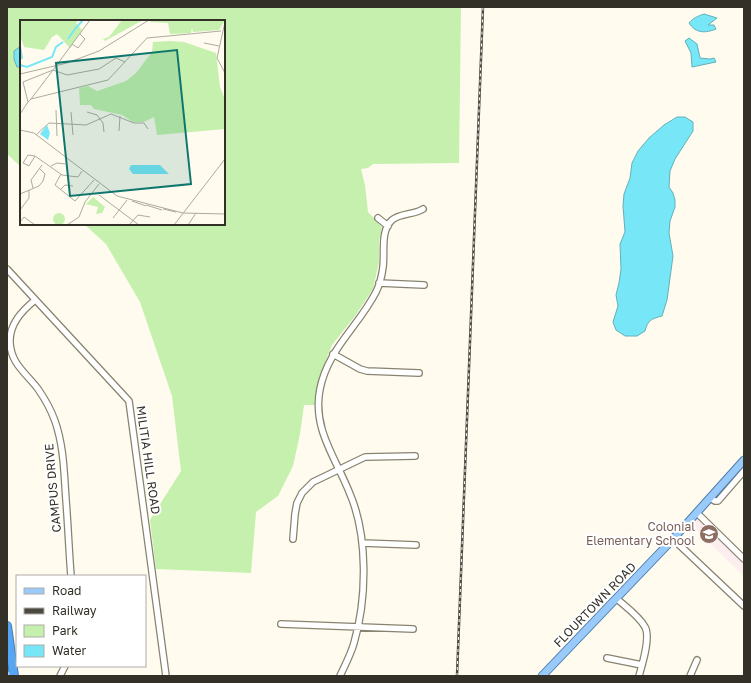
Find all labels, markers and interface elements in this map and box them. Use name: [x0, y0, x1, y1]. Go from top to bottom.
inset map: [20, 20, 225, 225]
street label: MILITIA HILL ROAD: [133, 405, 164, 515]
street label: CAMPUS DRIVE: [41, 443, 64, 533]
place label: Colonial Elementary School: [586, 519, 695, 548]
school or university icon: Colonial Elementary School: [698, 523, 720, 545]
street label: FLOURTOWN ROAD: [550, 559, 639, 650]
legend: [16, 575, 146, 667]
text: Road: [52, 583, 81, 598]
text: Railway: [52, 603, 97, 618]
text: Park: [52, 623, 78, 638]
text: Water: [52, 643, 86, 658]

